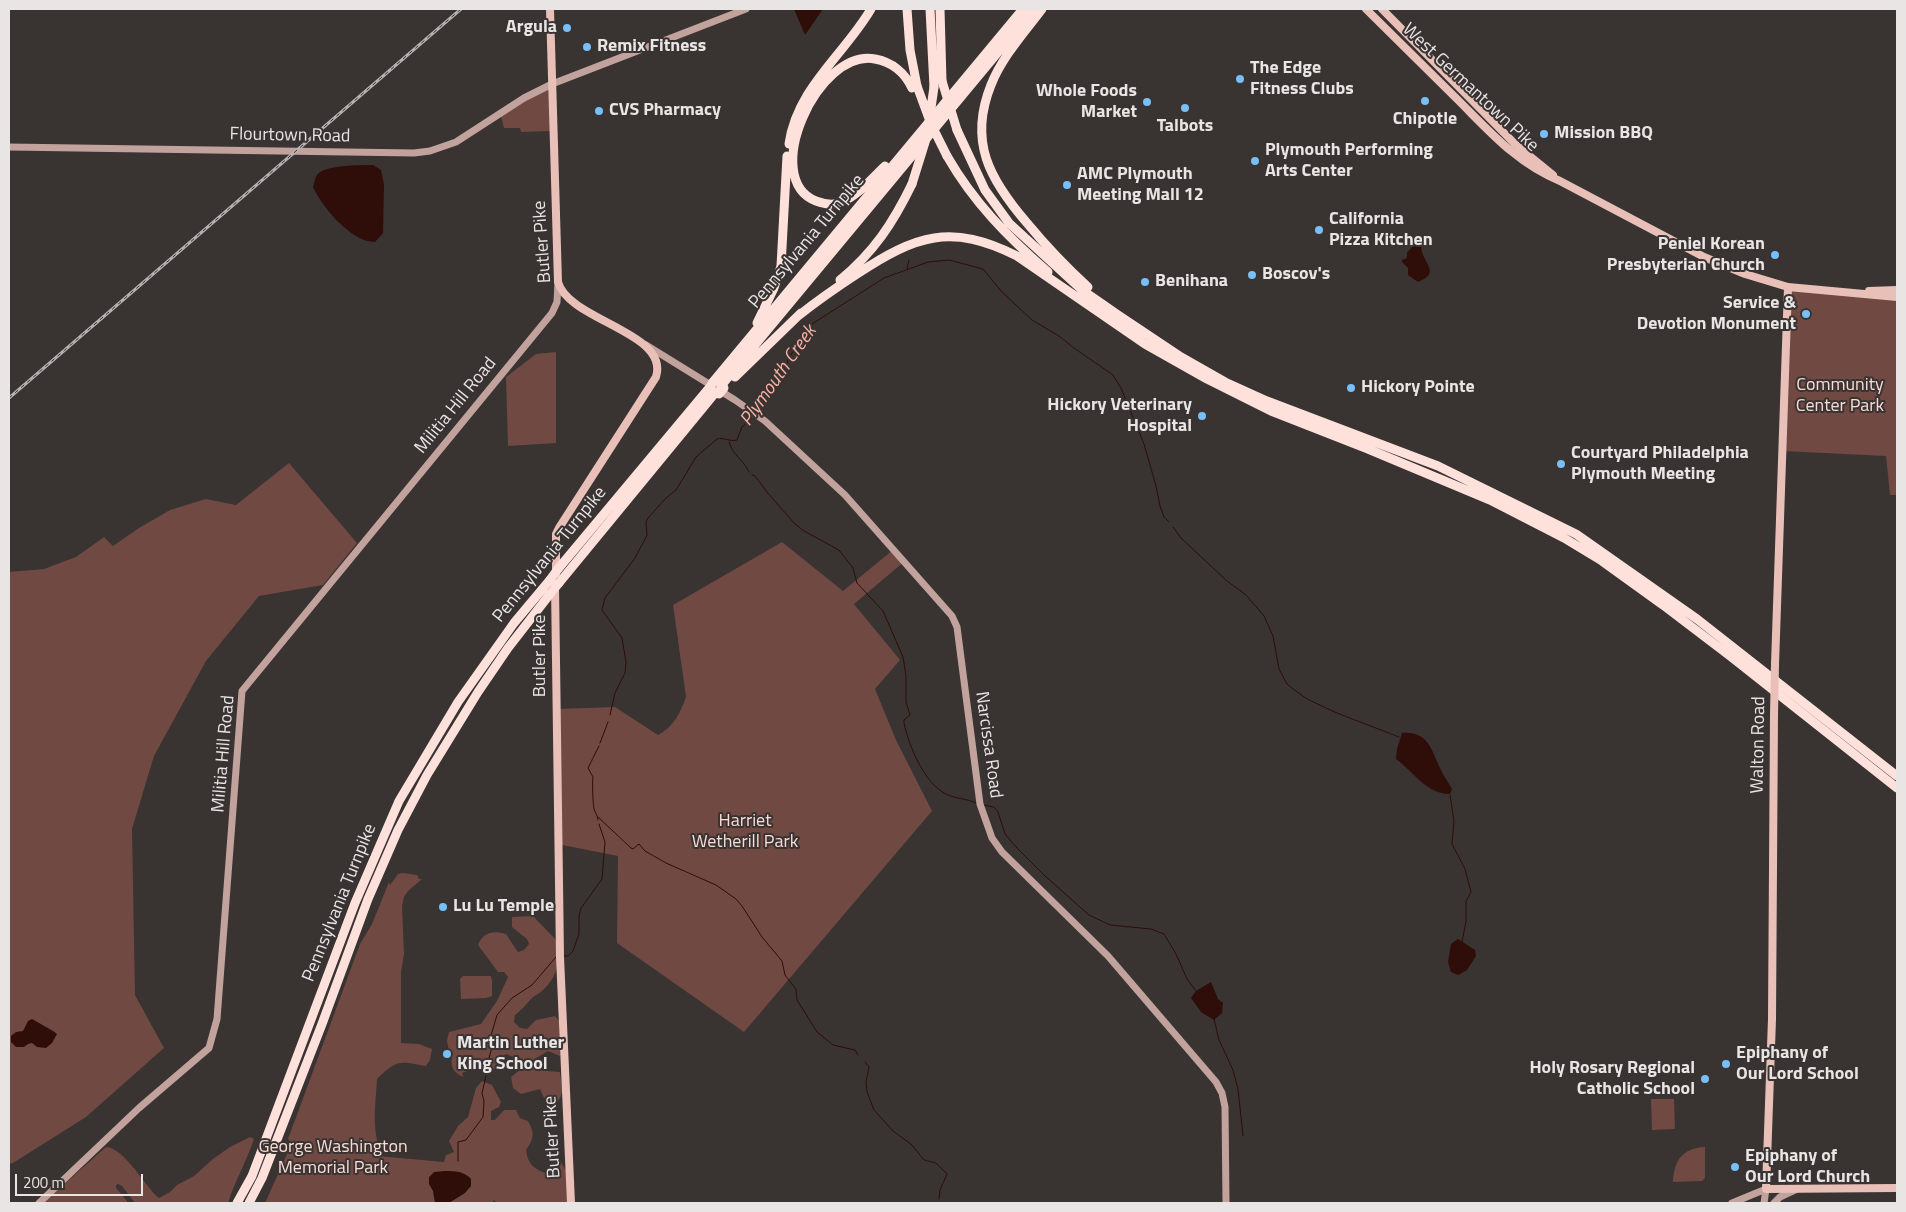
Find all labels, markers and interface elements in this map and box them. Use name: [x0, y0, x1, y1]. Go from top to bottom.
place label: Argula: [506, 17, 557, 39]
street label: West Germantown Pike: [1397, 19, 1543, 157]
marker: Argula: [561, 22, 573, 34]
place label: Remix Fitness: [597, 36, 706, 58]
marker: Remix Fitness: [581, 41, 593, 53]
place label: The Edge Fitness Clubs: [1250, 58, 1354, 100]
marker: The Edge Fitness Clubs: [1234, 73, 1246, 85]
place label: Whole Foods Market: [1036, 81, 1137, 124]
marker: Chipotle: [1419, 95, 1431, 107]
marker: Whole Foods Market: [1141, 96, 1153, 108]
place label: CVS Pharmacy: [609, 100, 721, 122]
marker: Talbots: [1179, 102, 1191, 114]
marker: CVS Pharmacy: [593, 105, 605, 117]
place label: Chipotle: [1393, 109, 1457, 131]
place label: Talbots: [1157, 116, 1213, 138]
place label: Mission BBQ: [1554, 123, 1653, 145]
street label: Flourtown Road: [229, 124, 351, 148]
marker: Mission BBQ: [1538, 128, 1550, 140]
place label: Plymouth Performing Arts Center: [1265, 140, 1433, 182]
marker: Plymouth Performing Arts Center: [1249, 155, 1261, 167]
place label: AMC Plymouth Meeting Mall 12: [1077, 164, 1204, 206]
street label: Pennsylvania Turnpike: [745, 171, 869, 313]
marker: AMC Plymouth Meeting Mall 12: [1061, 179, 1073, 191]
street label: Butler Pike: [529, 200, 557, 284]
place label: California Pizza Kitchen: [1329, 209, 1433, 252]
marker: California Pizza Kitchen: [1313, 224, 1325, 236]
place label: Peniel Korean Presbyterian Church: [1607, 234, 1765, 276]
marker: Peniel Korean Presbyterian Church: [1769, 249, 1781, 261]
place label: Boscov's: [1262, 264, 1330, 286]
marker: Boscov's: [1246, 269, 1258, 281]
place label: Benihana: [1155, 271, 1228, 293]
marker: Benihana: [1139, 276, 1151, 288]
place label: Service & Devotion Monument: [1637, 293, 1796, 336]
marker: Service & Devotion Monument: [1800, 308, 1812, 320]
water label: Plymouth Creek: [736, 321, 822, 431]
street label: Militia Hill Road: [411, 353, 501, 459]
park label: Community Center Park: [1796, 375, 1884, 418]
place label: Hickory Pointe: [1361, 377, 1475, 399]
marker: Hickory Pointe: [1345, 382, 1357, 394]
place label: Hickory Veterinary Hospital: [1047, 395, 1192, 438]
marker: Hickory Veterinary Hospital: [1196, 410, 1208, 422]
place label: Courtyard Philadelphia Plymouth Meeting: [1571, 443, 1749, 486]
marker: Courtyard Philadelphia Plymouth Meeting: [1555, 458, 1567, 470]
street label: Pennsylvania Turnpike: [489, 483, 611, 627]
street label: Butler Pike: [530, 615, 552, 697]
street label: Narcissa Road: [970, 690, 1006, 800]
street label: Militia Hill Road: [208, 694, 240, 814]
street label: Walton Road: [1747, 696, 1771, 794]
park label: Harriet Wetherill Park: [692, 811, 798, 854]
street label: Pennsylvania Turnpike: [298, 821, 382, 985]
place label: Lu Lu Temple: [453, 896, 554, 918]
marker: Lu Lu Temple: [437, 901, 449, 913]
place label: Martin Luther King School: [457, 1033, 564, 1076]
place label: Epiphany of Our Lord School: [1736, 1043, 1859, 1086]
marker: Martin Luther King School: [441, 1048, 453, 1060]
place label: Holy Rosary Regional Catholic School: [1530, 1058, 1695, 1100]
marker: Epiphany of Our Lord School: [1720, 1058, 1732, 1070]
marker: Holy Rosary Regional Catholic School: [1699, 1073, 1711, 1085]
street label: Butler Pike: [540, 1095, 566, 1179]
park label: George Washington Memorial Park: [258, 1137, 408, 1180]
place label: Epiphany of Our Lord Church: [1745, 1146, 1870, 1188]
marker: Epiphany of Our Lord Church: [1729, 1161, 1741, 1173]
scale bar: [18, 1164, 145, 1196]
text: 200 m: [23, 1171, 64, 1194]

